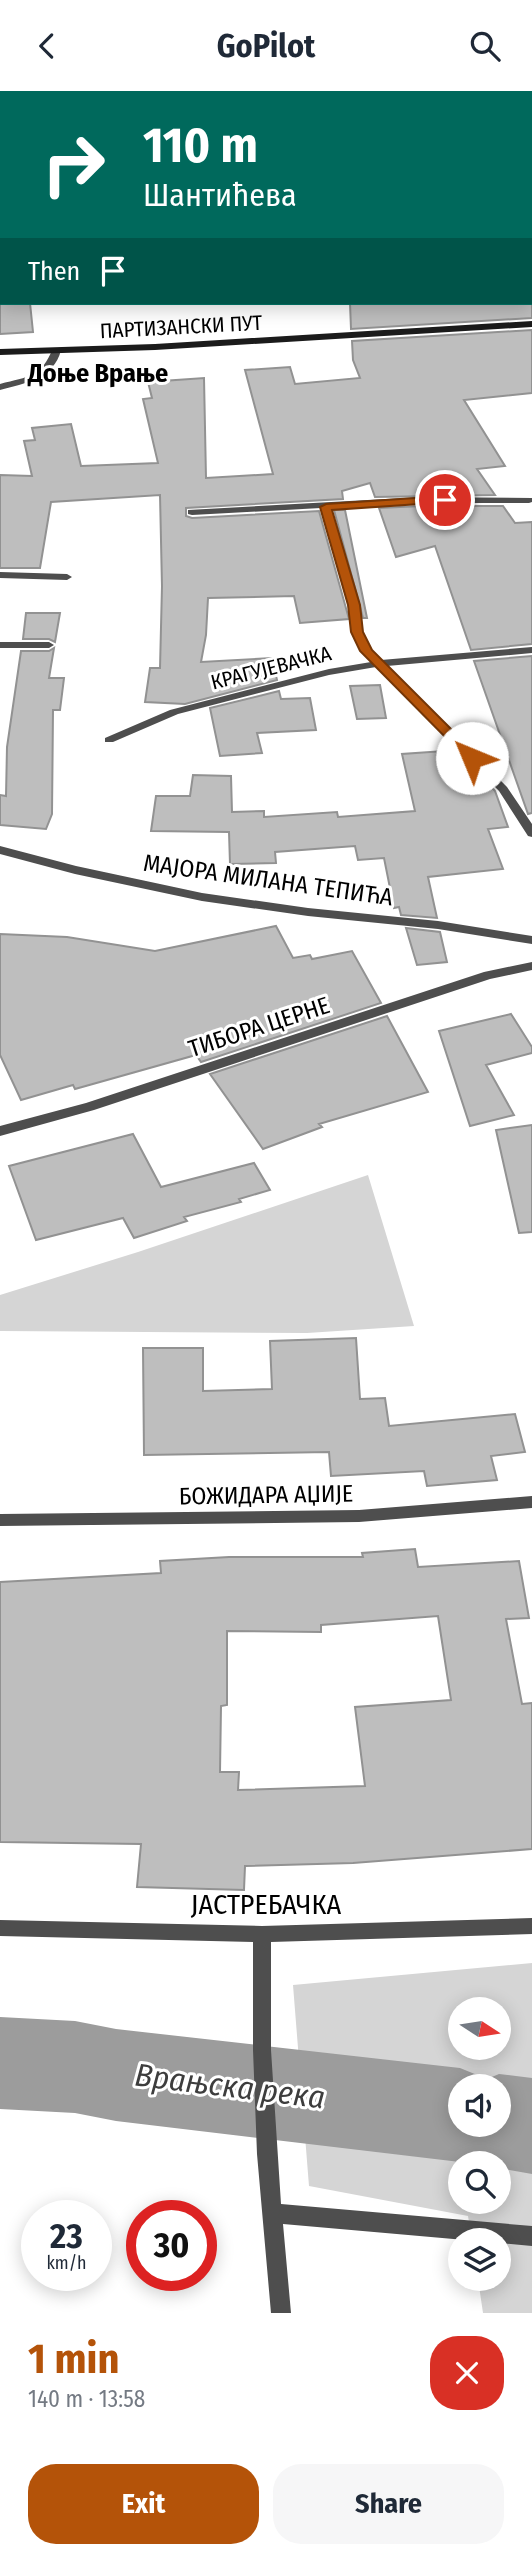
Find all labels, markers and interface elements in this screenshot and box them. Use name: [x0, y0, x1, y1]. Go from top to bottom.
icon: back: [28, 27, 66, 65]
text: GoPilot: [217, 27, 315, 65]
icon: search: [466, 27, 504, 65]
text: 110 m: [143, 116, 258, 175]
icon: right: [28, 119, 119, 210]
text: Шантићева: [143, 176, 297, 214]
icon: arrive: [94, 252, 132, 290]
text: Then: [28, 256, 80, 287]
street label: ПАРТИЗАНСКИ ПУТ: [99, 310, 263, 344]
district label: Доње Врање: [27, 358, 168, 389]
pin: [415, 470, 475, 530]
icon: arrive: [426, 481, 464, 519]
street label: КРАГУЈЕВАЧКА: [208, 640, 334, 696]
position arrow: [435, 721, 509, 795]
street label: МАЈОРА МИЛАНА ТЕПИЋА: [142, 849, 395, 911]
street label: ТИБОРА ЦЕРНЕ: [185, 991, 333, 1063]
street label: БОЖИДАРА АЏИЈЕ: [179, 1479, 353, 1511]
street label: ЈАСТРЕБАЧКА: [191, 1888, 341, 1921]
north arrow: [448, 1997, 511, 2060]
map controls: [448, 1997, 511, 2291]
water label: Врањска река: [133, 2056, 327, 2116]
button: sound: [448, 2074, 511, 2137]
button: search: [448, 2151, 511, 2214]
speed limit sign: 30: [126, 2200, 217, 2291]
text: 23: [50, 2215, 83, 2257]
button: layers: [448, 2228, 511, 2291]
text: km/h: [46, 2252, 87, 2274]
text: 1 min: [28, 2334, 119, 2384]
button: close: [430, 2336, 504, 2410]
text: 140 m · 13:58: [28, 2385, 145, 2413]
button: Exit: [28, 2464, 259, 2544]
button: Share: [273, 2464, 504, 2544]

